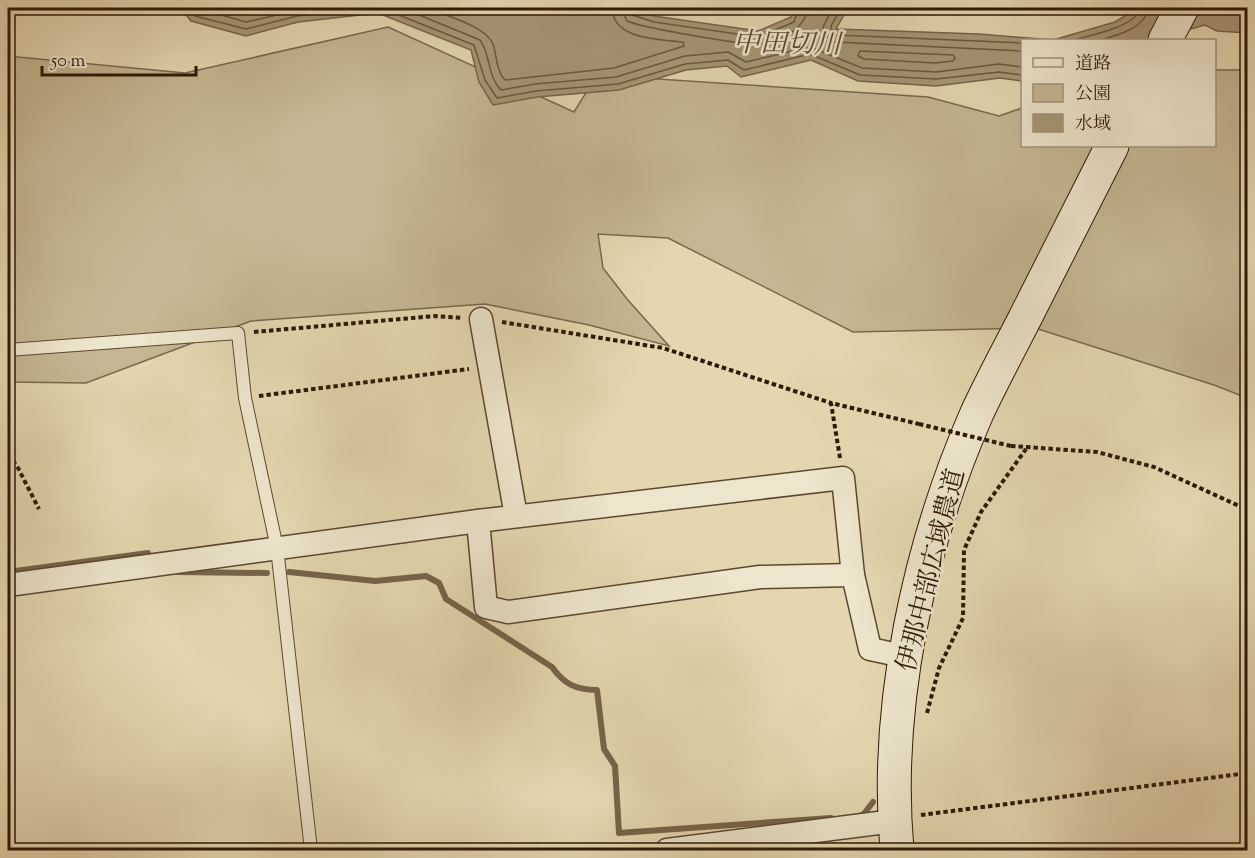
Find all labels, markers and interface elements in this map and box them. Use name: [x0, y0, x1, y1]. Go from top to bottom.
water label: 中田切川: [733, 25, 844, 66]
scale bar: [42, 39, 196, 77]
legend: [1021, 39, 1216, 147]
text: 50 m: [50, 49, 86, 75]
text: 道路: [1075, 52, 1111, 78]
text: 公園: [1075, 82, 1111, 108]
text: 水域: [1075, 112, 1111, 138]
street label: 伊那中部広域農道: [889, 465, 976, 676]

